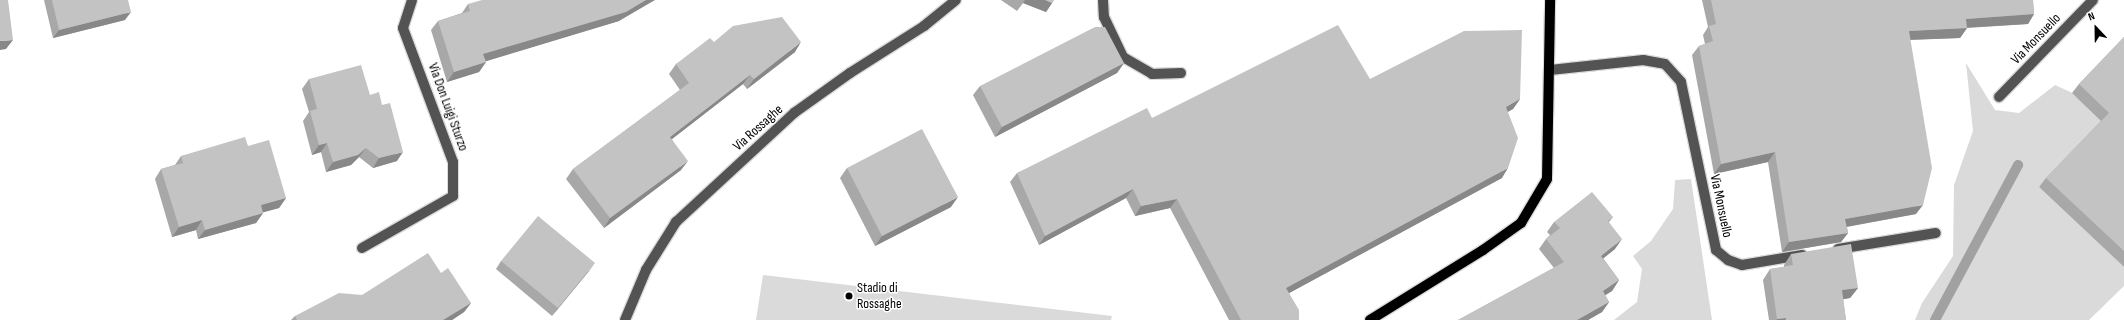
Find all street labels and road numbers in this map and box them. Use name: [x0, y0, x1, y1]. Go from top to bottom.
street label: Via Monsuello: [2008, 10, 2064, 68]
street label: Via Don Luigi Sturzo: [424, 61, 472, 153]
street label: Via Rossaghe: [730, 101, 786, 155]
street label: Via Monsuello: [1706, 173, 1736, 239]

